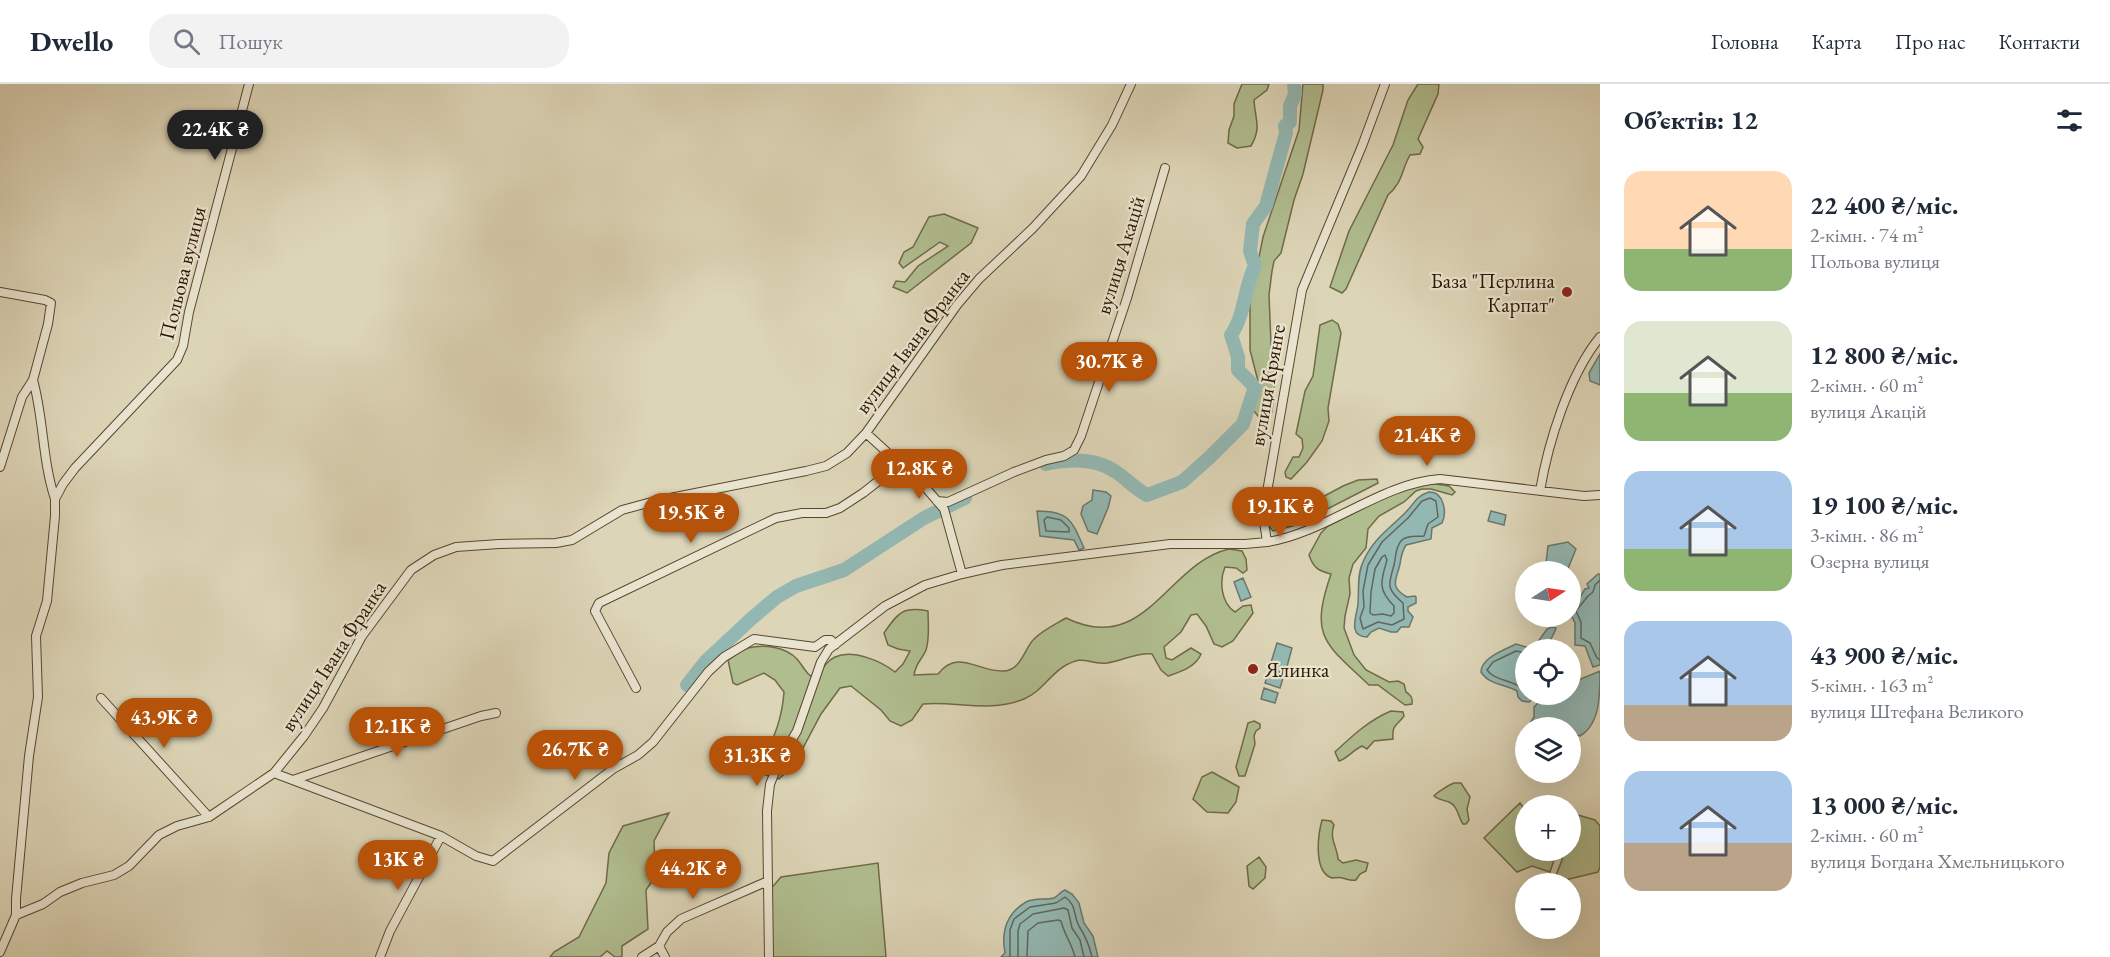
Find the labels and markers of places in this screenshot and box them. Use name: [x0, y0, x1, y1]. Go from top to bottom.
pin: 22.4K ₴: [160, 110, 270, 161]
place label: База "Перлина Карпат": [1431, 267, 1556, 318]
marker: База "Перлина Карпат": [1560, 285, 1574, 299]
pin: 30.7K ₴: [1054, 342, 1164, 393]
pin: 21.4K ₴: [1372, 416, 1482, 467]
pin: 12.8K ₴: [864, 449, 974, 500]
pin: 19.1K ₴: [1225, 487, 1335, 538]
pin: 19.5K ₴: [636, 493, 746, 544]
place label: Ялинка: [1264, 656, 1330, 683]
marker: Ялинка: [1246, 662, 1260, 676]
pin: 43.9K ₴: [109, 698, 219, 749]
pin: 12.1K ₴: [342, 707, 452, 758]
pin: 26.7K ₴: [520, 730, 630, 781]
pin: 31.3K ₴: [702, 736, 812, 787]
pin: 13K ₴: [356, 840, 440, 891]
pin: 44.2K ₴: [638, 849, 748, 900]

